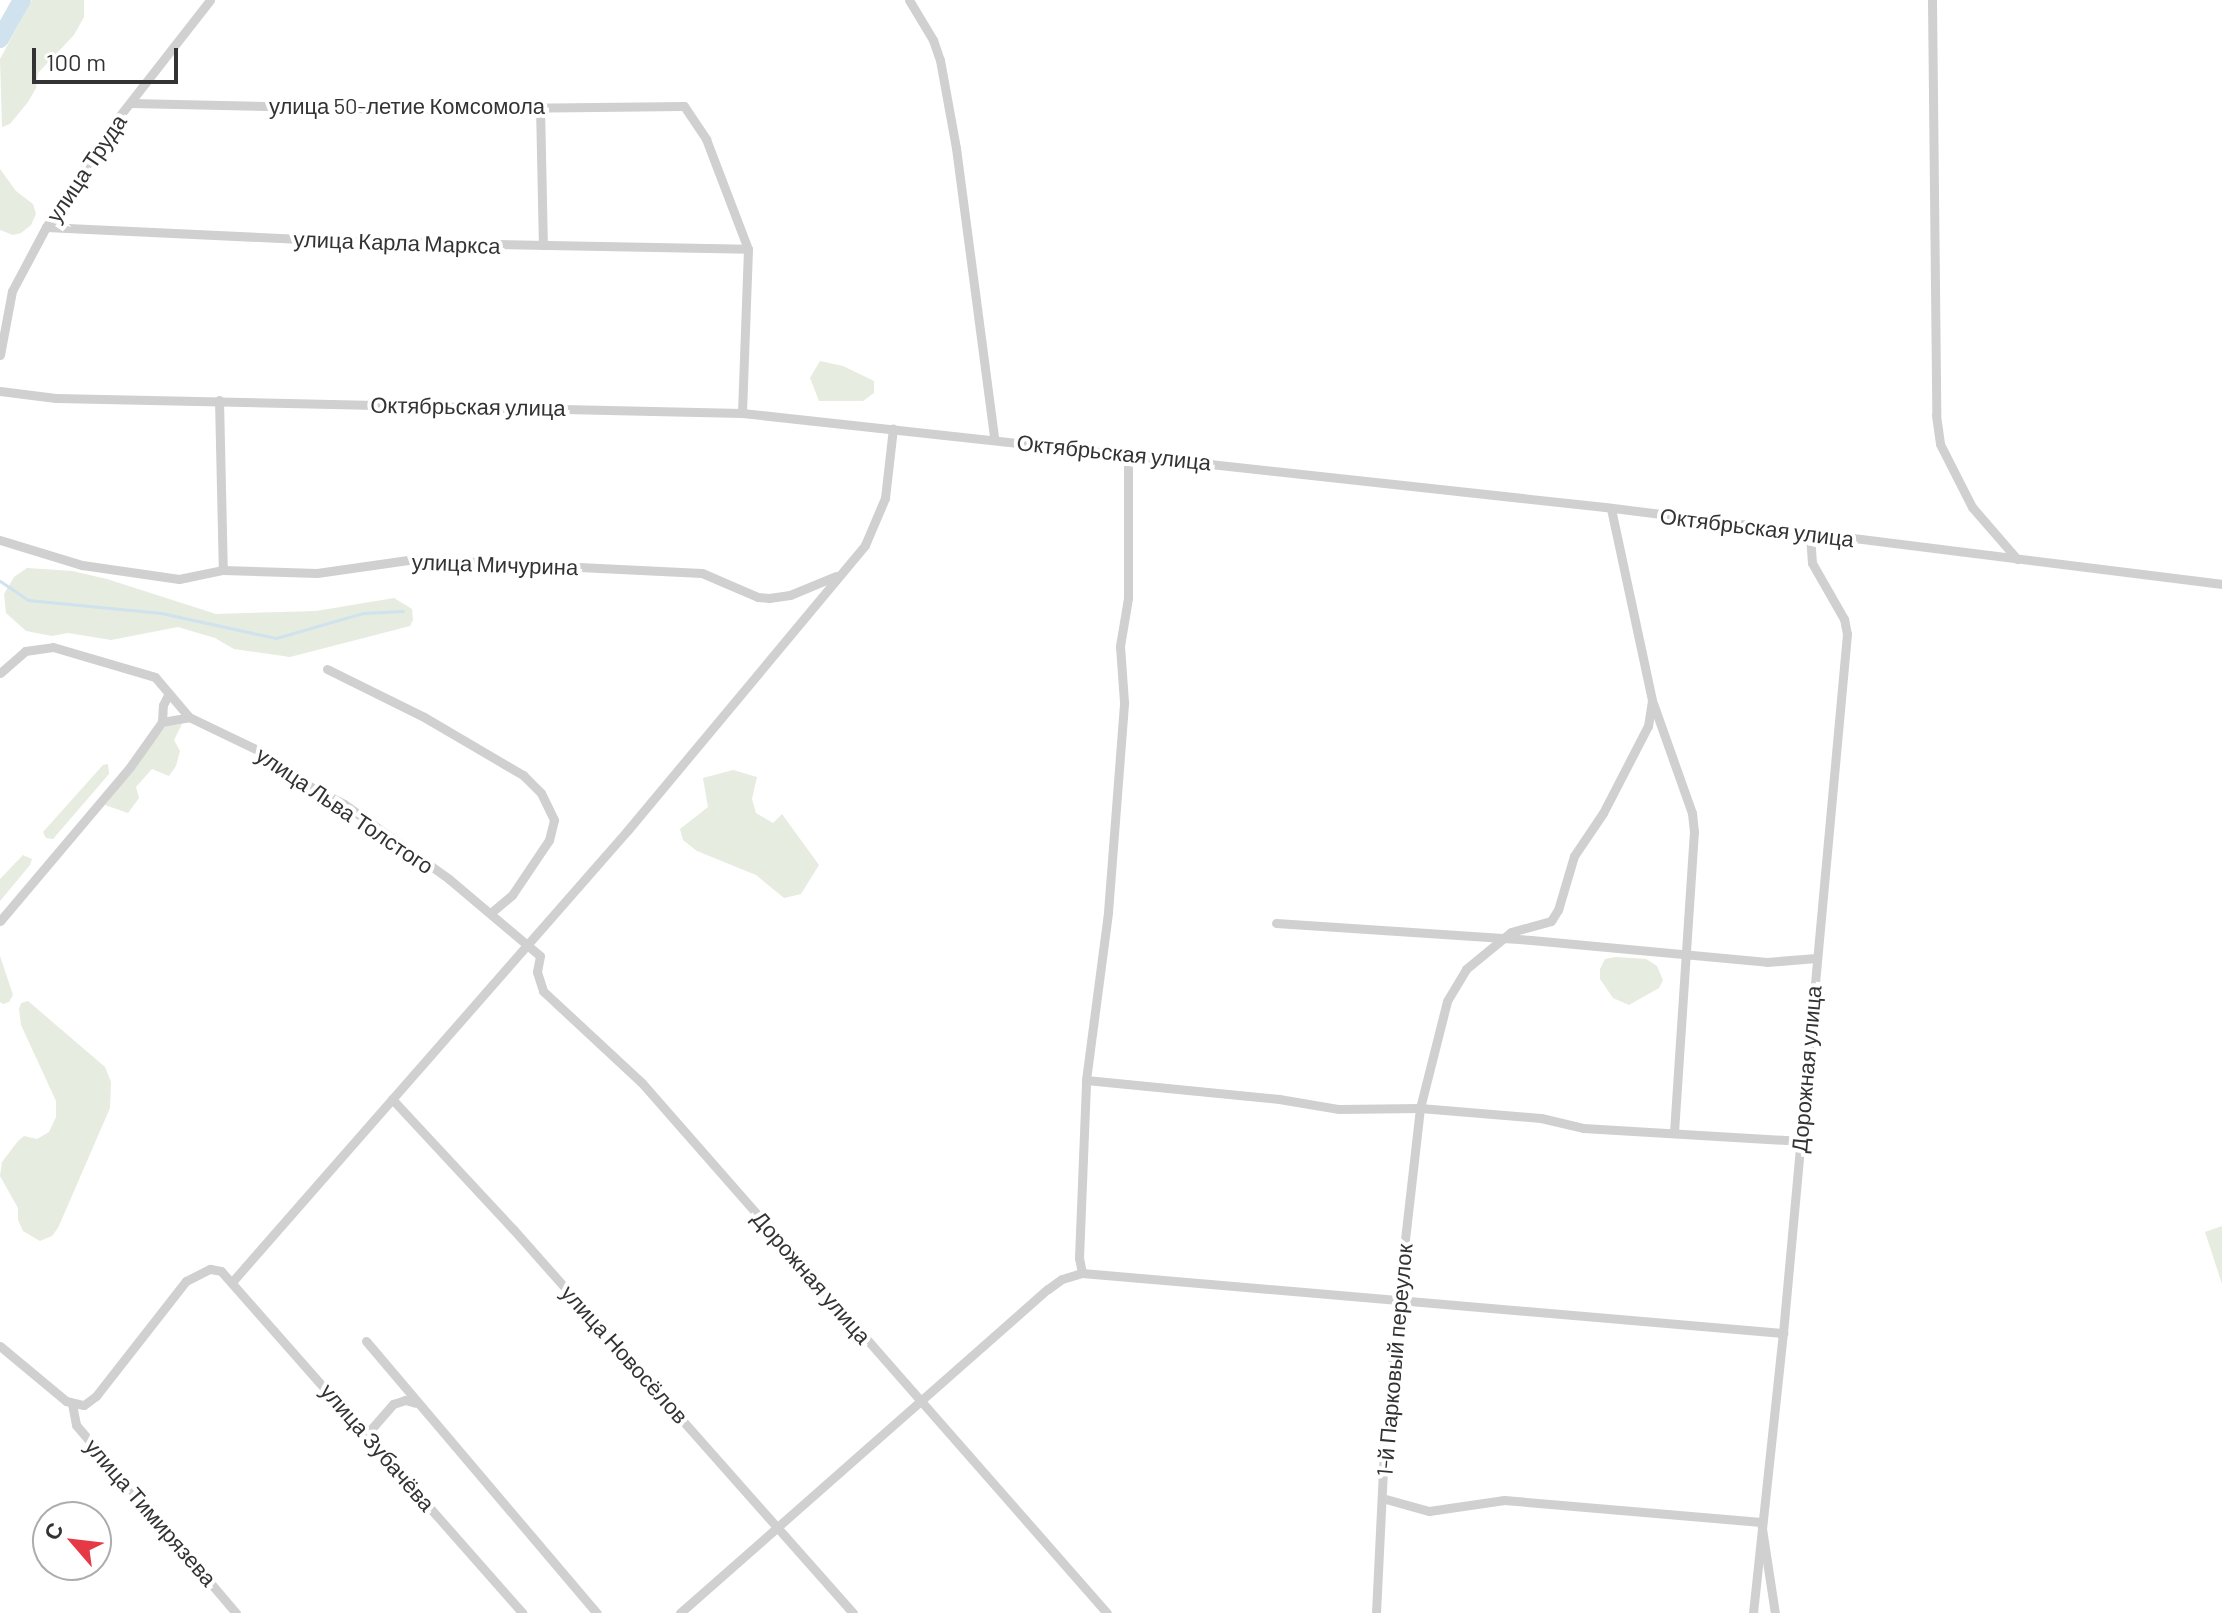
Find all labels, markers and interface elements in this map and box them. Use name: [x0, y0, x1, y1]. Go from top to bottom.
scale bar: [36, 32, 182, 82]
text: 100 m: [46, 47, 106, 76]
street label: улица 50-летие Комсомола: [269, 93, 545, 119]
street label: улица Труда: [40, 109, 132, 227]
street label: улица Карла Маркса: [293, 225, 501, 259]
street label: Октябрьская улица: [370, 391, 566, 421]
street label: Октябрьская улица: [1015, 429, 1213, 475]
street label: Октябрьская улица: [1658, 502, 1856, 552]
street label: улица Мичурина: [411, 548, 579, 580]
street label: улица Льва Толстого: [251, 741, 439, 879]
street label: Дорожная улица: [1786, 984, 1826, 1154]
street label: Дорожная улица: [747, 1205, 877, 1349]
street label: 1-й Парковый переулок: [1371, 1243, 1417, 1477]
street label: улица Новосёлов: [556, 1279, 694, 1429]
street label: улица Зубачёва: [315, 1378, 441, 1516]
street label: улица Тимирязева: [80, 1433, 222, 1591]
north arrow: [32, 1501, 112, 1581]
text: С: [37, 1518, 68, 1544]

